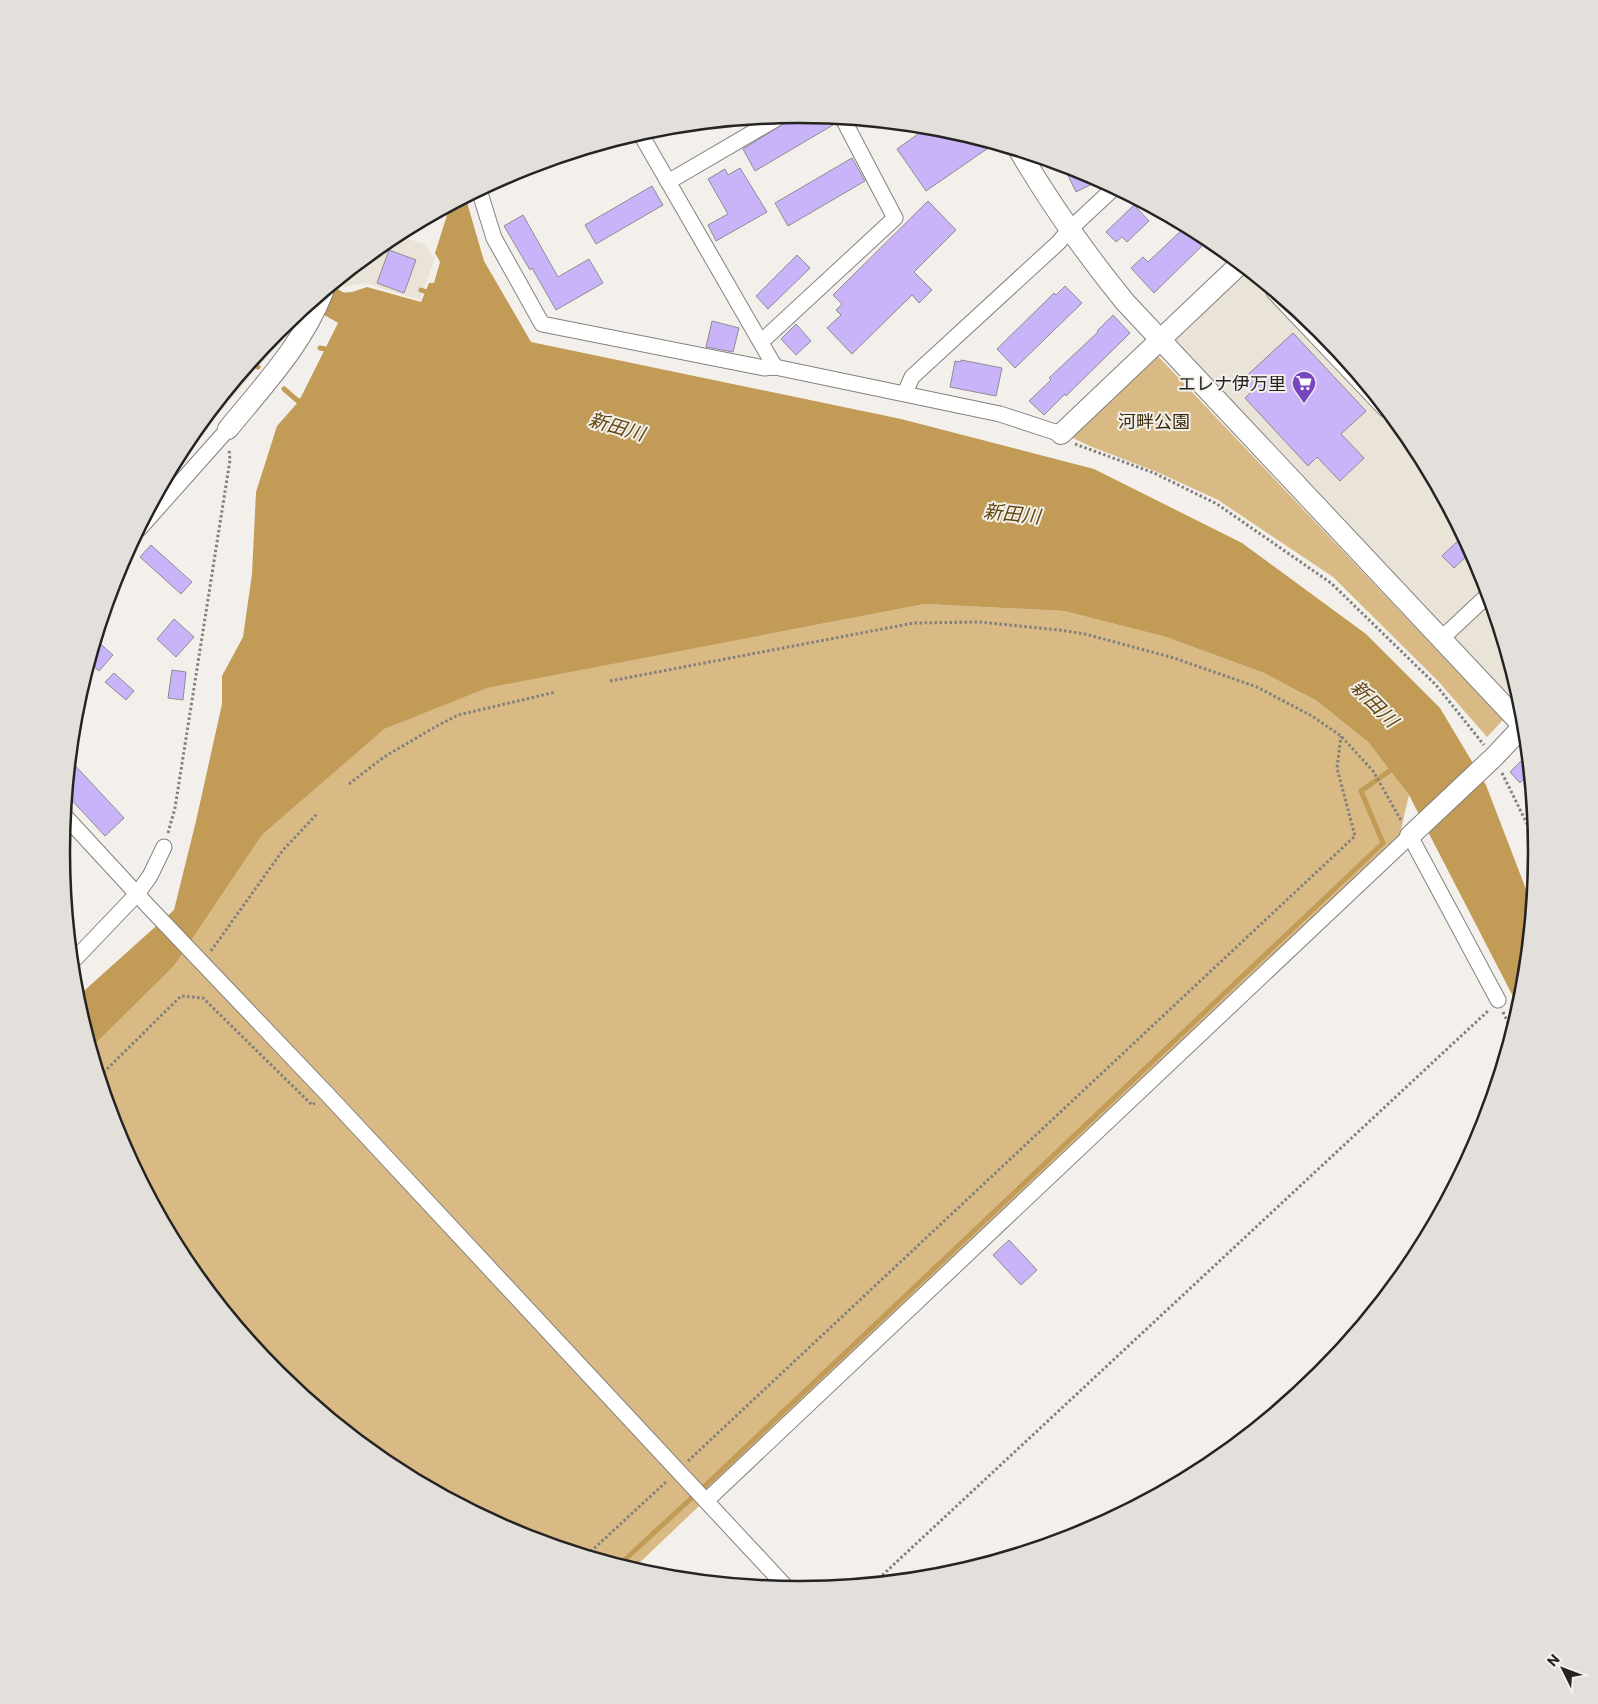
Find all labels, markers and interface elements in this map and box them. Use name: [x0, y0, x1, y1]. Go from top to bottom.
supermarket icon: エレナ伊万里: [1291, 370, 1317, 404]
place label: エレナ伊万里: [1178, 372, 1286, 394]
water label: 新田川: [586, 407, 649, 445]
park label: 河畔公園: [1118, 410, 1190, 432]
water label: 新田川: [982, 499, 1044, 528]
water label: 新田川: [1347, 675, 1405, 733]
north arrow: [1538, 1644, 1588, 1694]
text: N: [1543, 1650, 1563, 1670]

